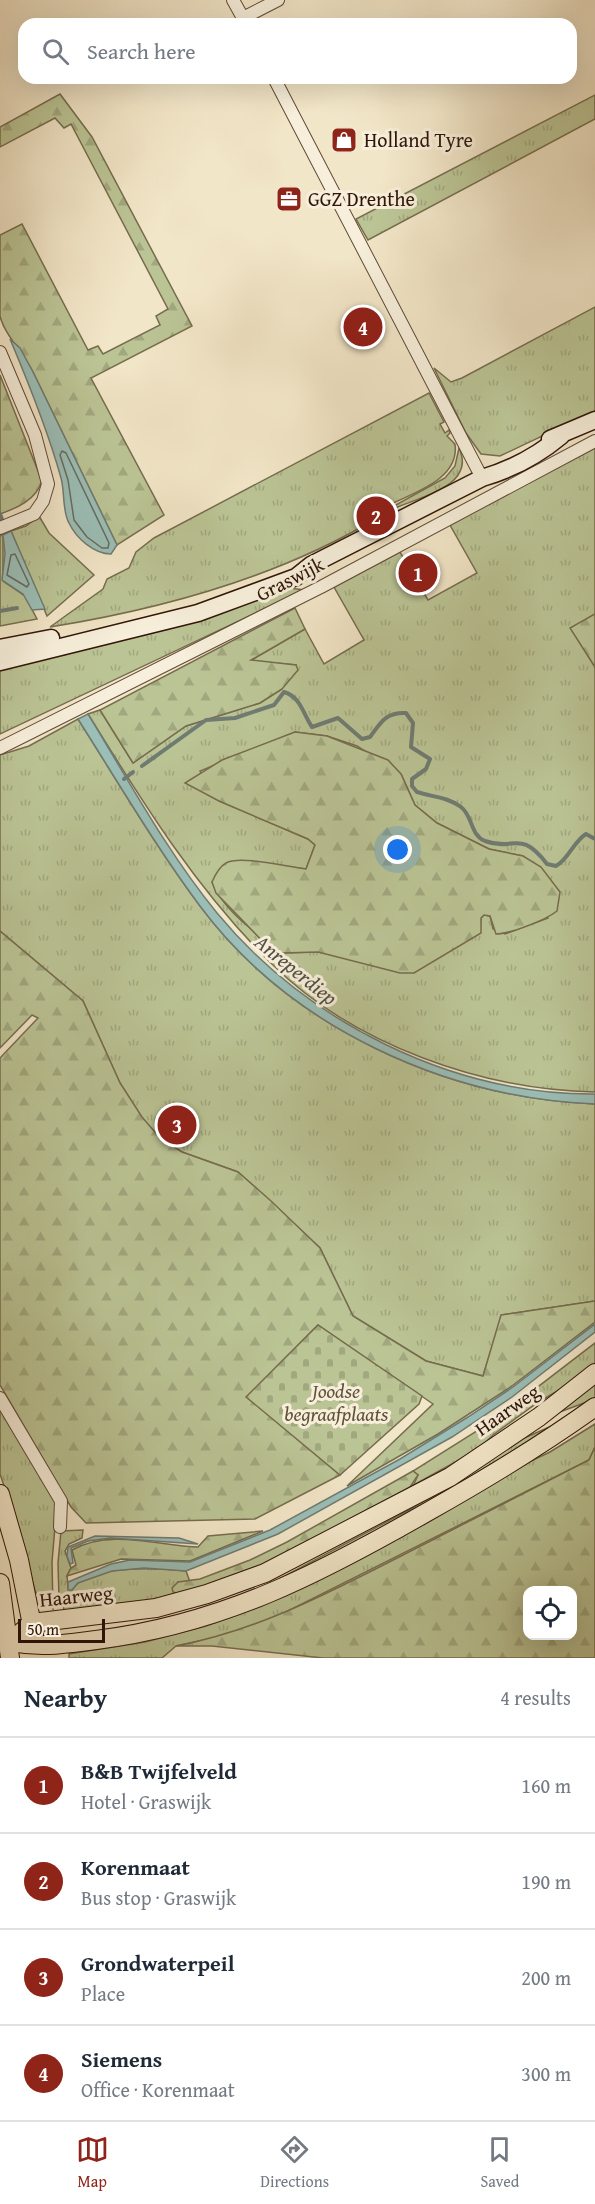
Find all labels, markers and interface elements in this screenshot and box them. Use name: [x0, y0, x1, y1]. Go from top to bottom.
search box: [18, 18, 577, 84]
icon: search: [39, 35, 72, 68]
text: Search here: [87, 35, 196, 67]
shop icon: Holland Tyre: [329, 125, 359, 155]
place label: Holland Tyre: [364, 125, 473, 154]
office icon: GGZ Drenthe: [274, 184, 304, 214]
place label: GGZ Drenthe: [308, 184, 415, 213]
pin: 4: [344, 304, 382, 350]
pin: 2: [356, 494, 395, 538]
street label: Graswijk: [251, 549, 329, 608]
pin: 1: [398, 550, 438, 596]
your location: [383, 835, 412, 864]
water label: Anreperdiep: [248, 926, 344, 1013]
pin: 3: [158, 1102, 196, 1148]
park label: Joodse begraafplaats: [284, 1376, 389, 1428]
street label: Haarweg: [468, 1377, 545, 1443]
street label: Haarweg: [38, 1577, 114, 1614]
map controls: [523, 1586, 577, 1640]
button: locate: [523, 1586, 577, 1640]
scale bar: [18, 1616, 105, 1644]
text: 50 m: [27, 1617, 59, 1641]
text: Nearby: [24, 1678, 107, 1717]
text: 4 results: [500, 1683, 571, 1712]
text: B&B Twijfelveld: [81, 1755, 237, 1787]
text: 1: [38, 1771, 49, 1800]
text: 160 m: [521, 1771, 571, 1800]
text: Hotel · Graswijk: [81, 1787, 211, 1816]
text: Korenmaat: [81, 1851, 190, 1883]
text: 2: [38, 1867, 49, 1896]
text: 190 m: [521, 1867, 571, 1896]
text: Bus stop · Graswijk: [81, 1883, 236, 1912]
text: Grondwaterpeil: [81, 1947, 234, 1979]
text: 3: [38, 1963, 49, 1992]
text: 200 m: [521, 1963, 571, 1992]
text: Place: [81, 1979, 125, 2008]
text: Siemens: [81, 2043, 162, 2075]
text: 4: [38, 2059, 49, 2088]
text: 300 m: [521, 2059, 571, 2088]
text: Office · Korenmaat: [81, 2075, 235, 2104]
tab: Map: [76, 2133, 109, 2193]
tab: Directions: [260, 2133, 329, 2193]
tab: Saved: [480, 2133, 519, 2193]

